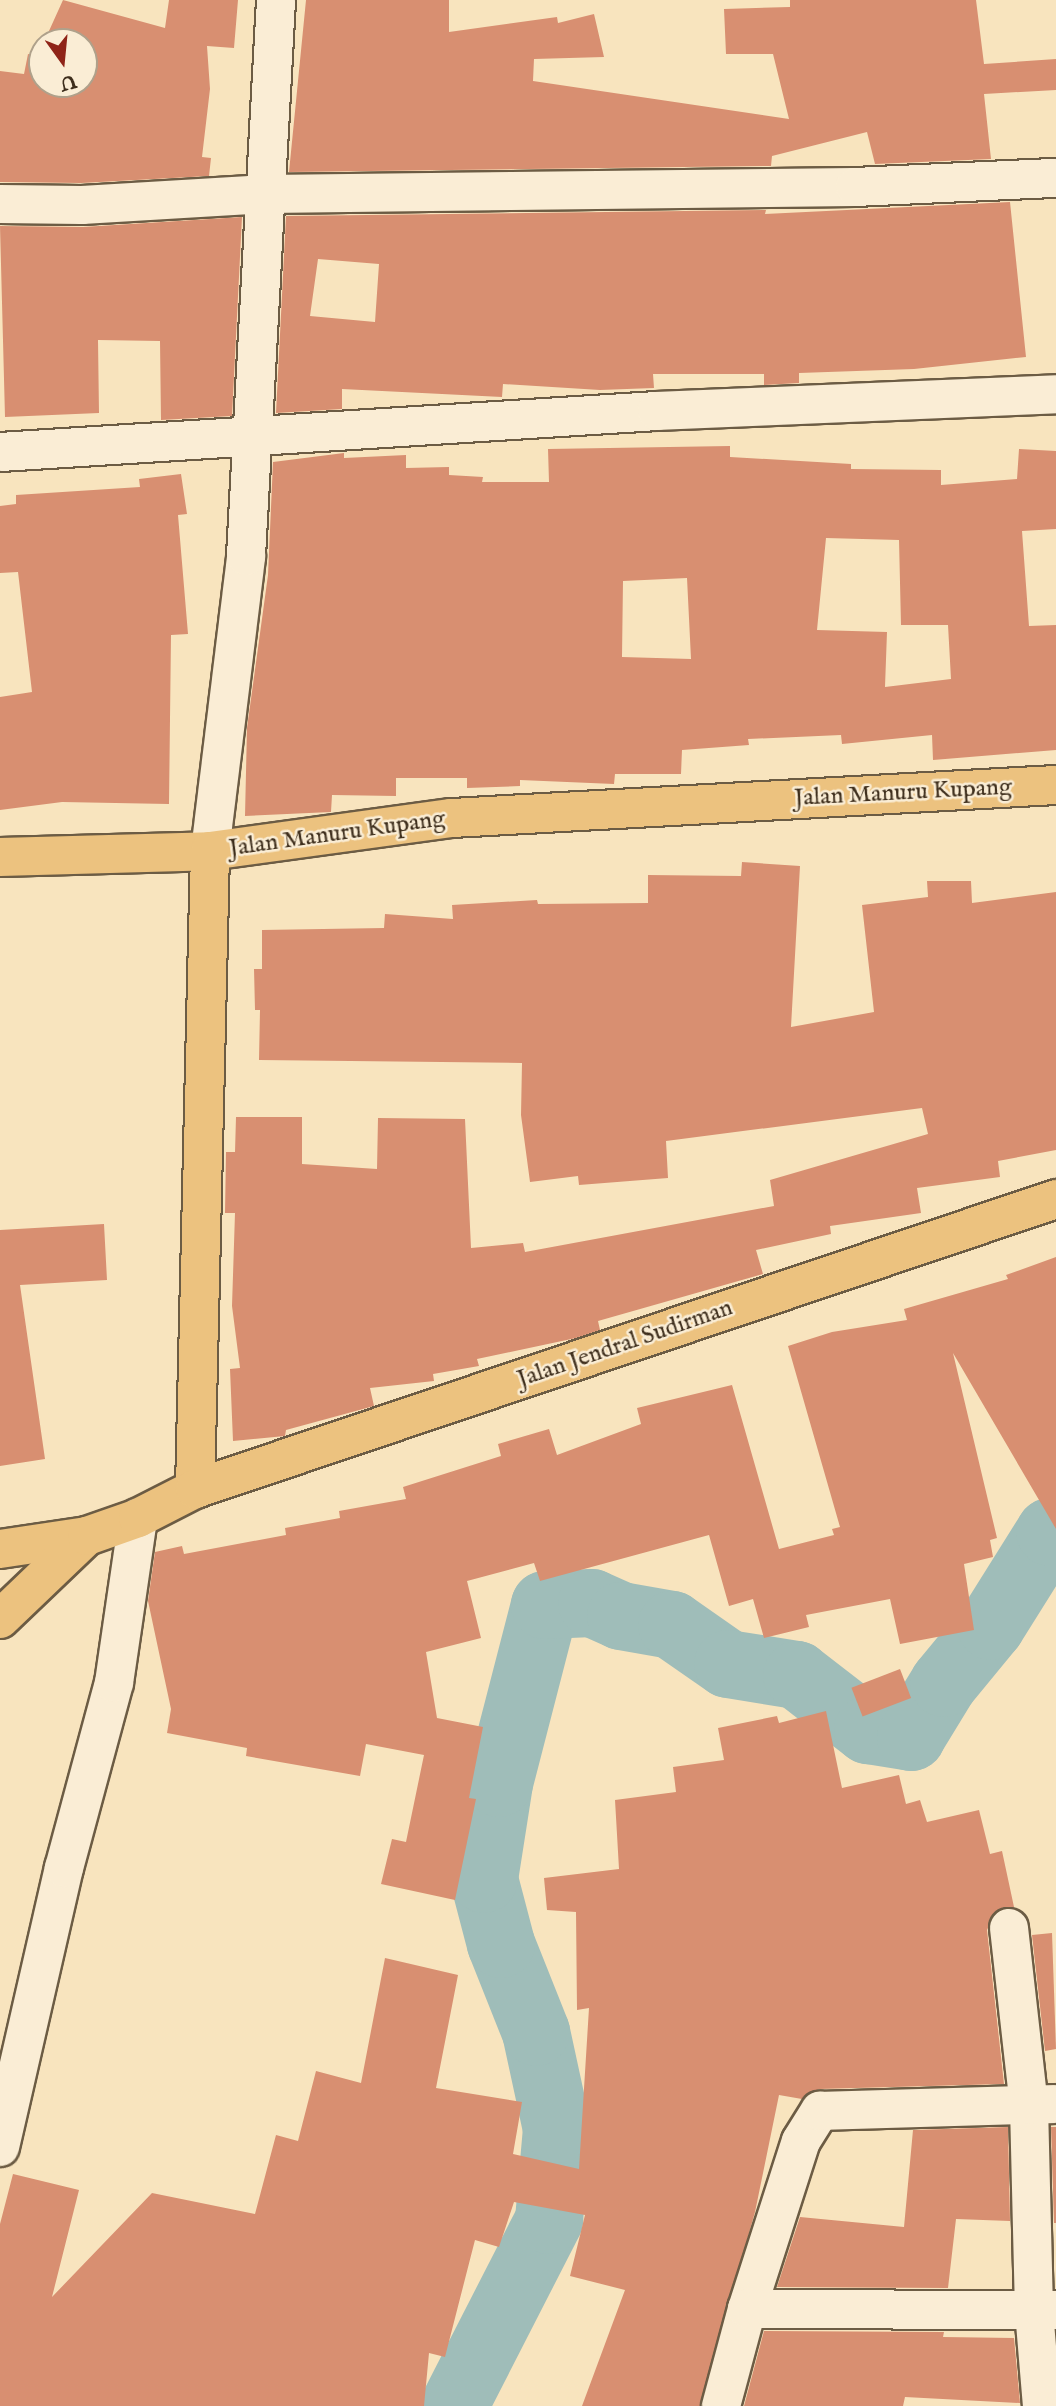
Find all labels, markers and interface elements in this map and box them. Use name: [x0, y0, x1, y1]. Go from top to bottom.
north arrow: [28, 28, 98, 98]
text: U: [57, 68, 79, 95]
street label: Jalan Manuru Kupang: [793, 773, 1013, 813]
street label: Jalan Manuru Kupang: [227, 805, 447, 863]
street label: Jalan Jendral Sudirman: [514, 1294, 736, 1394]

